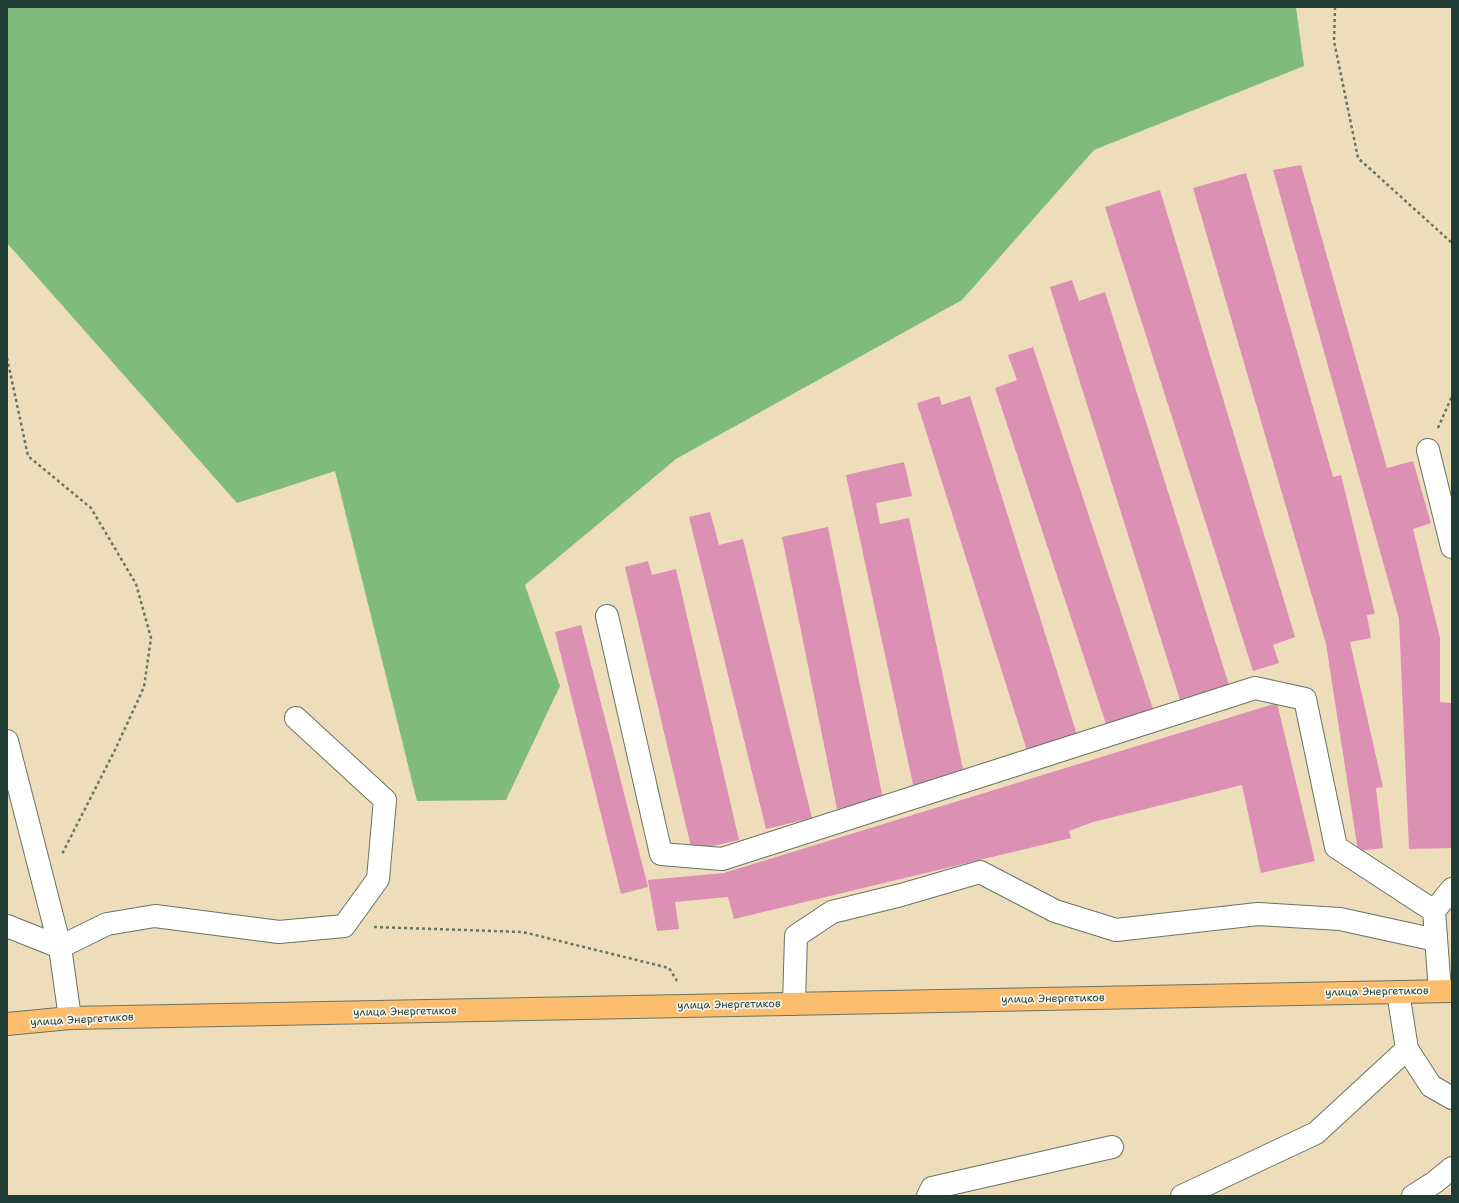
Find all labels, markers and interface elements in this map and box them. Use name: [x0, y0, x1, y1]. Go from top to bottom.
street label: улица Энергетиков: [1325, 984, 1429, 1000]
street label: улица Энергетиков: [1001, 991, 1105, 1007]
street label: улица Энергетиков: [677, 997, 781, 1013]
street label: улица Энергетиков: [353, 1004, 457, 1020]
street label: улица Энергетиков: [30, 1011, 134, 1029]

